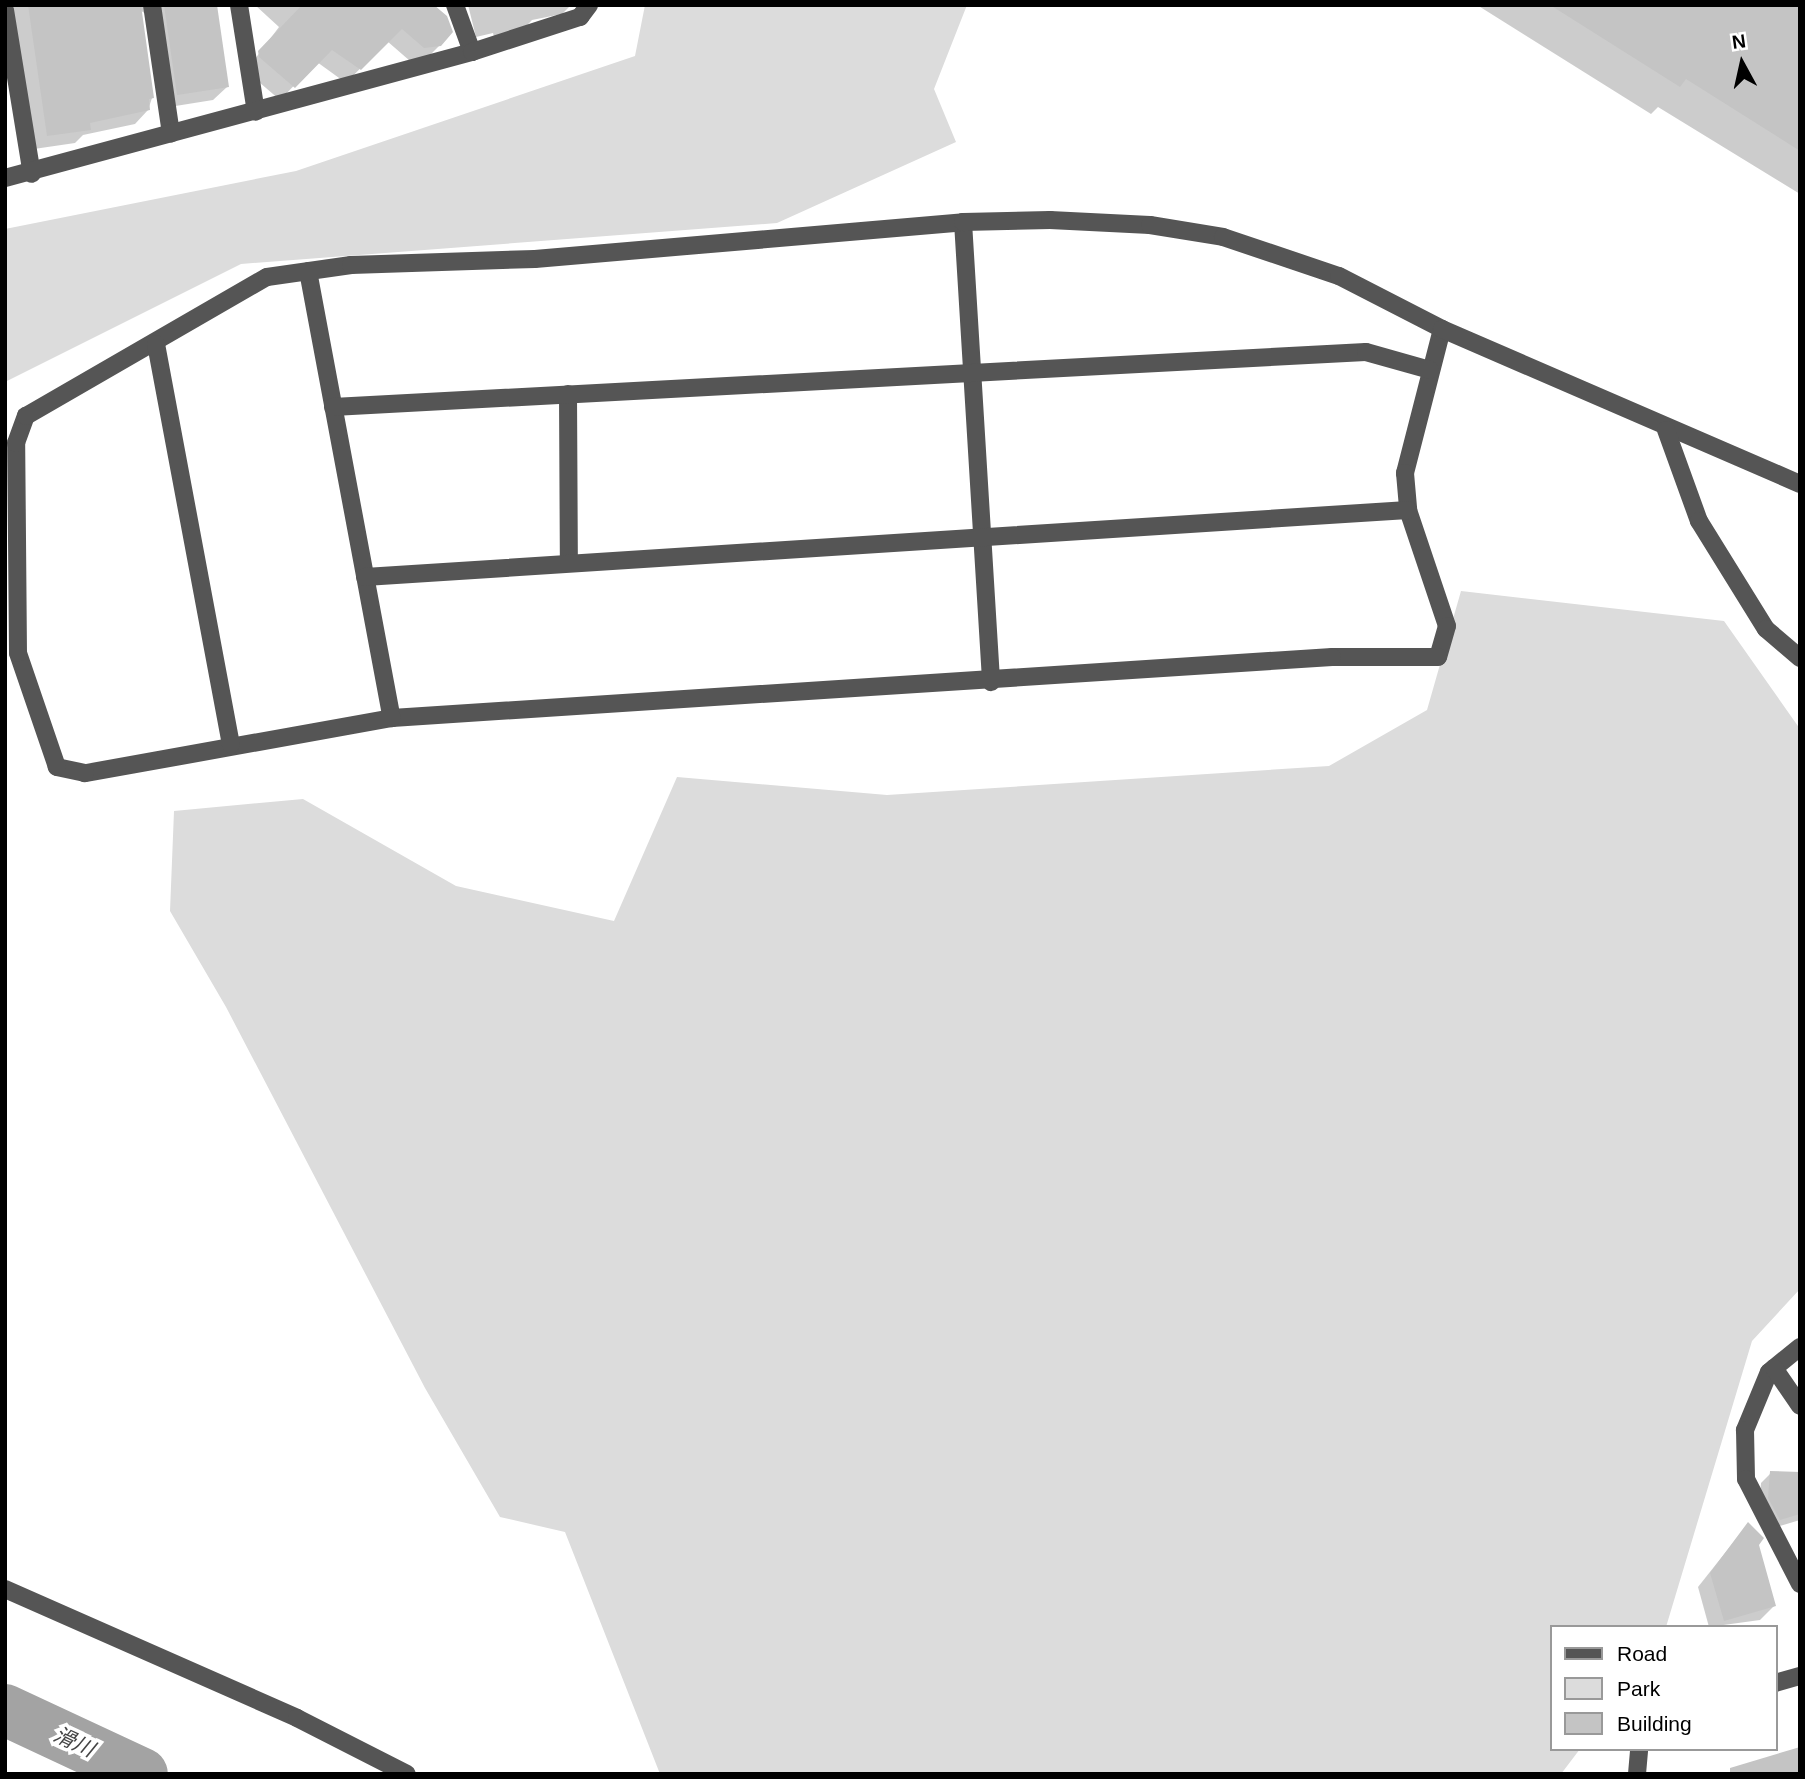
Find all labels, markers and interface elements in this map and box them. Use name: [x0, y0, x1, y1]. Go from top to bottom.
north arrow: [1707, 28, 1777, 98]
text: N: [1731, 30, 1747, 53]
legend: [1549, 1625, 1777, 1751]
text: Road: [1617, 1642, 1667, 1665]
text: Park: [1617, 1677, 1660, 1700]
text: Building: [1617, 1712, 1692, 1735]
water label: 滑川: [50, 1722, 98, 1762]

